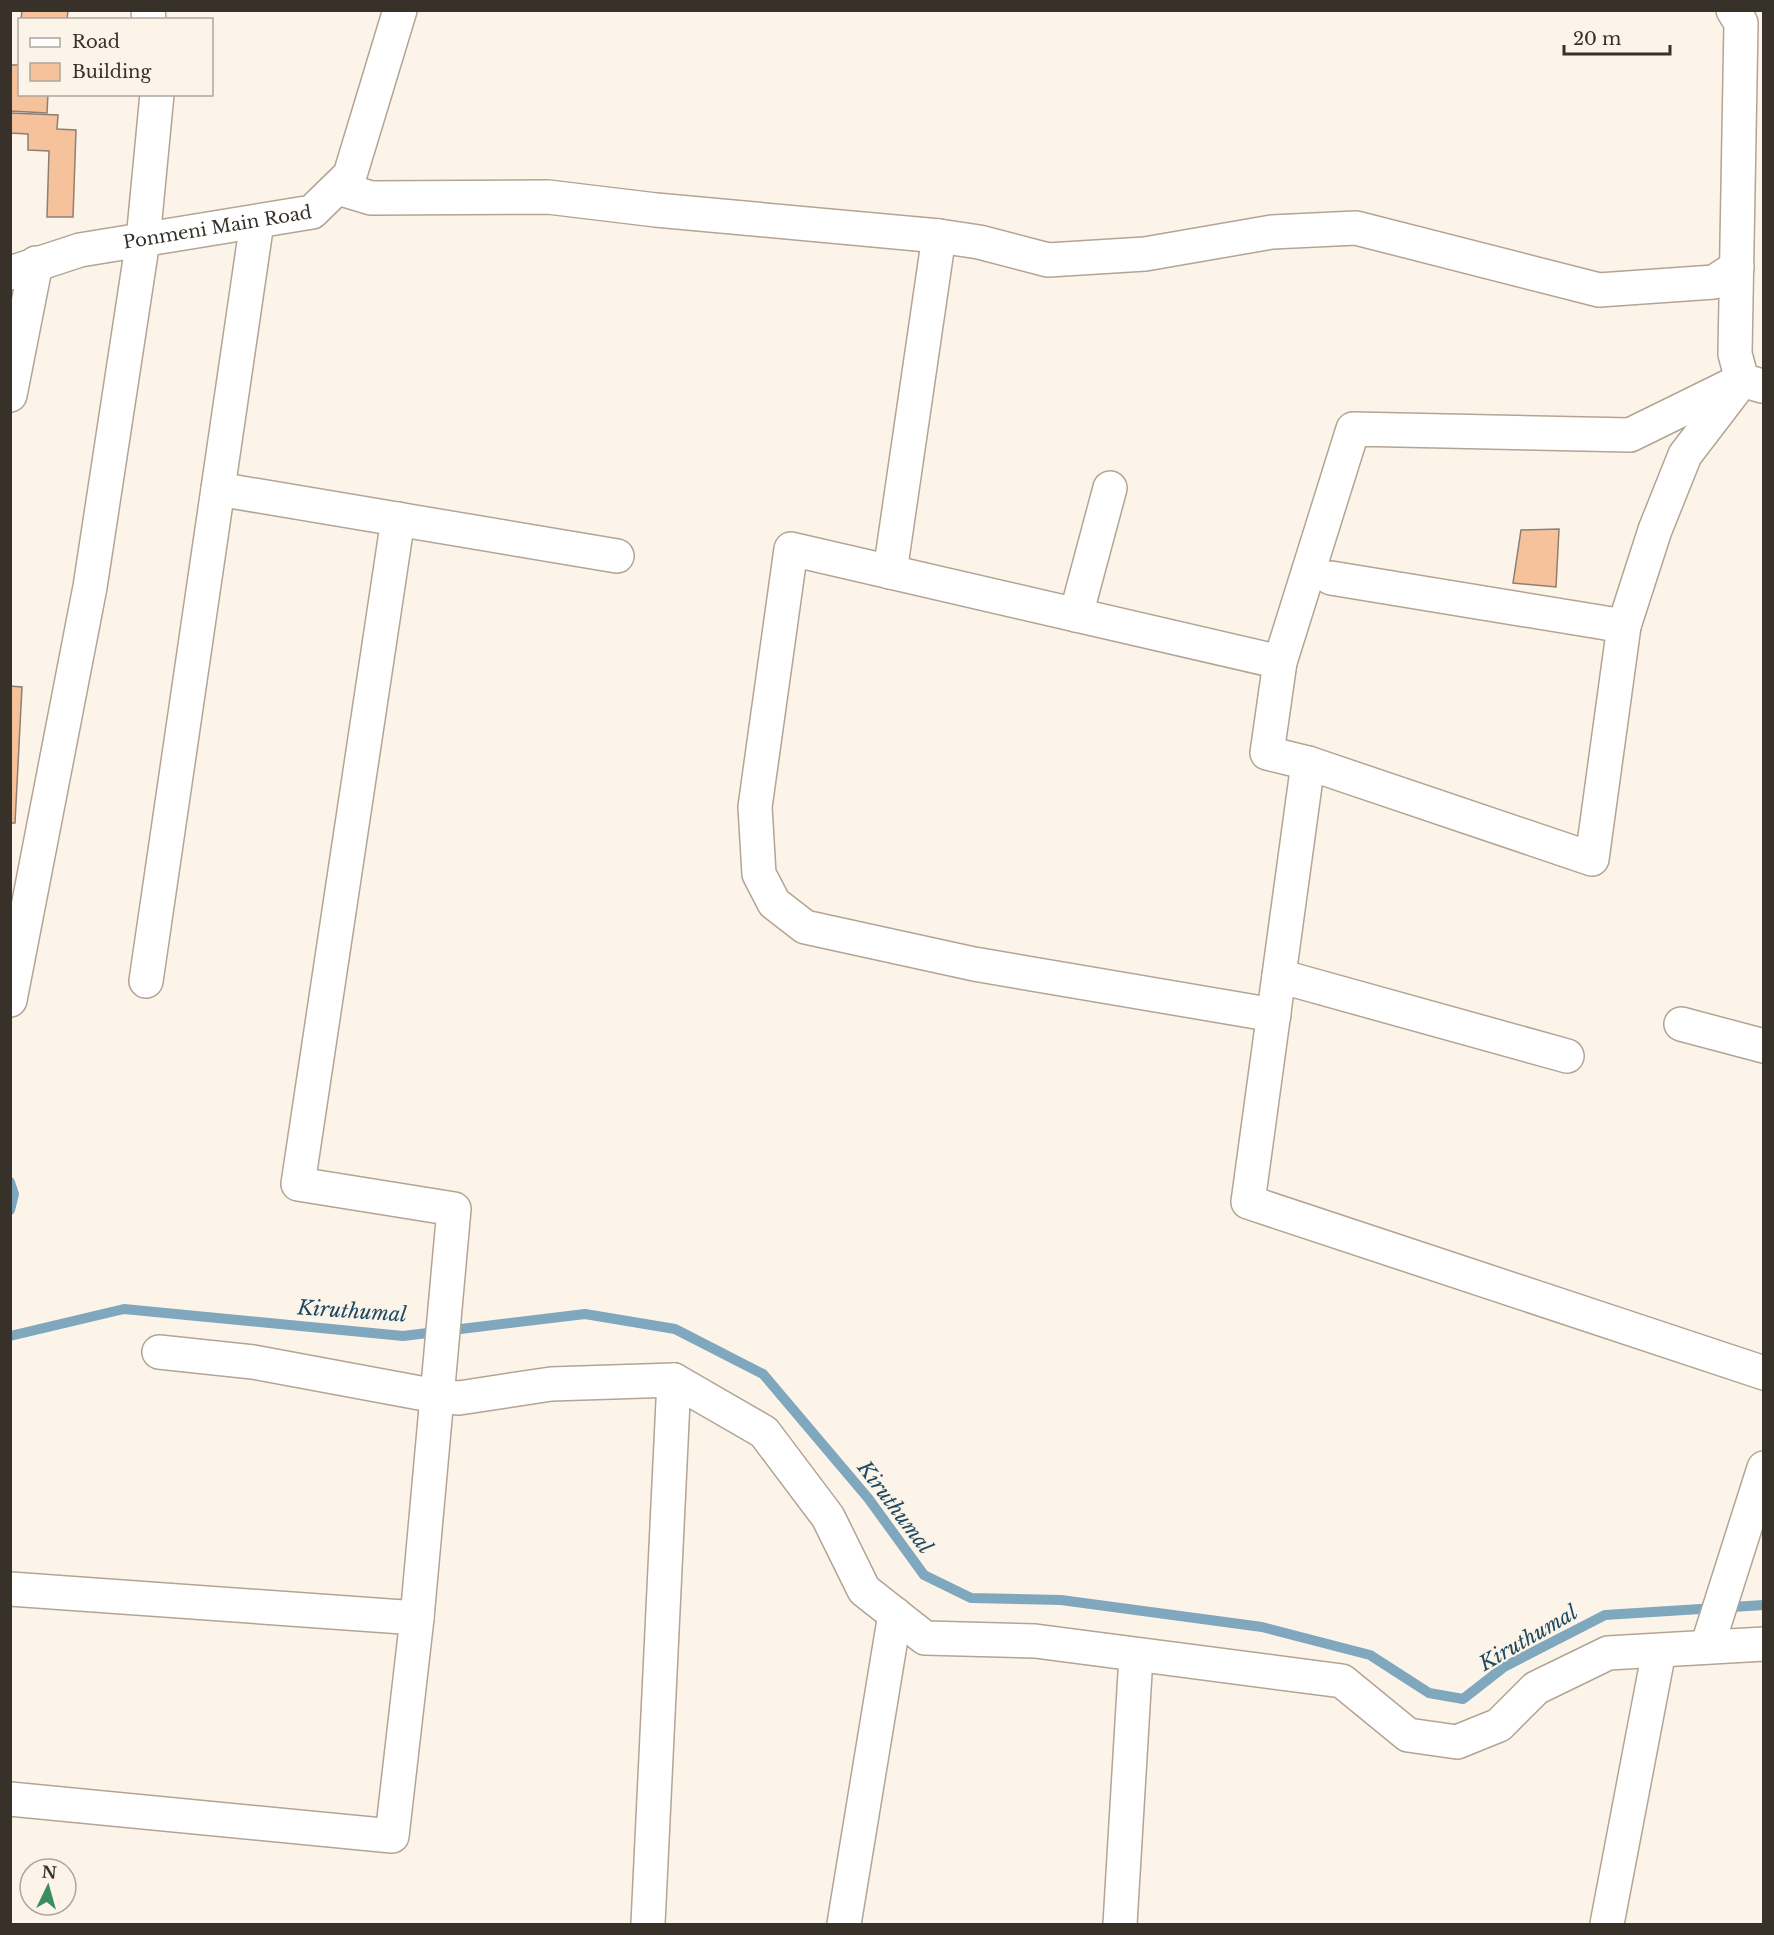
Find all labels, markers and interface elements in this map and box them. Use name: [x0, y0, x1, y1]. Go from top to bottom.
legend: [18, 18, 213, 96]
scale bar: [1564, 18, 1670, 56]
text: 20 m: [1573, 28, 1621, 50]
text: Road: [72, 31, 120, 53]
text: Building: [72, 61, 151, 83]
street label: Ponmeni Main Road: [122, 201, 313, 254]
water label: Kiruthumal: [296, 1295, 408, 1327]
water label: Kiruthumal: [852, 1455, 938, 1558]
water label: Kiruthumal: [1474, 1600, 1582, 1676]
north arrow: [18, 1857, 78, 1917]
text: N: [41, 1861, 58, 1883]

